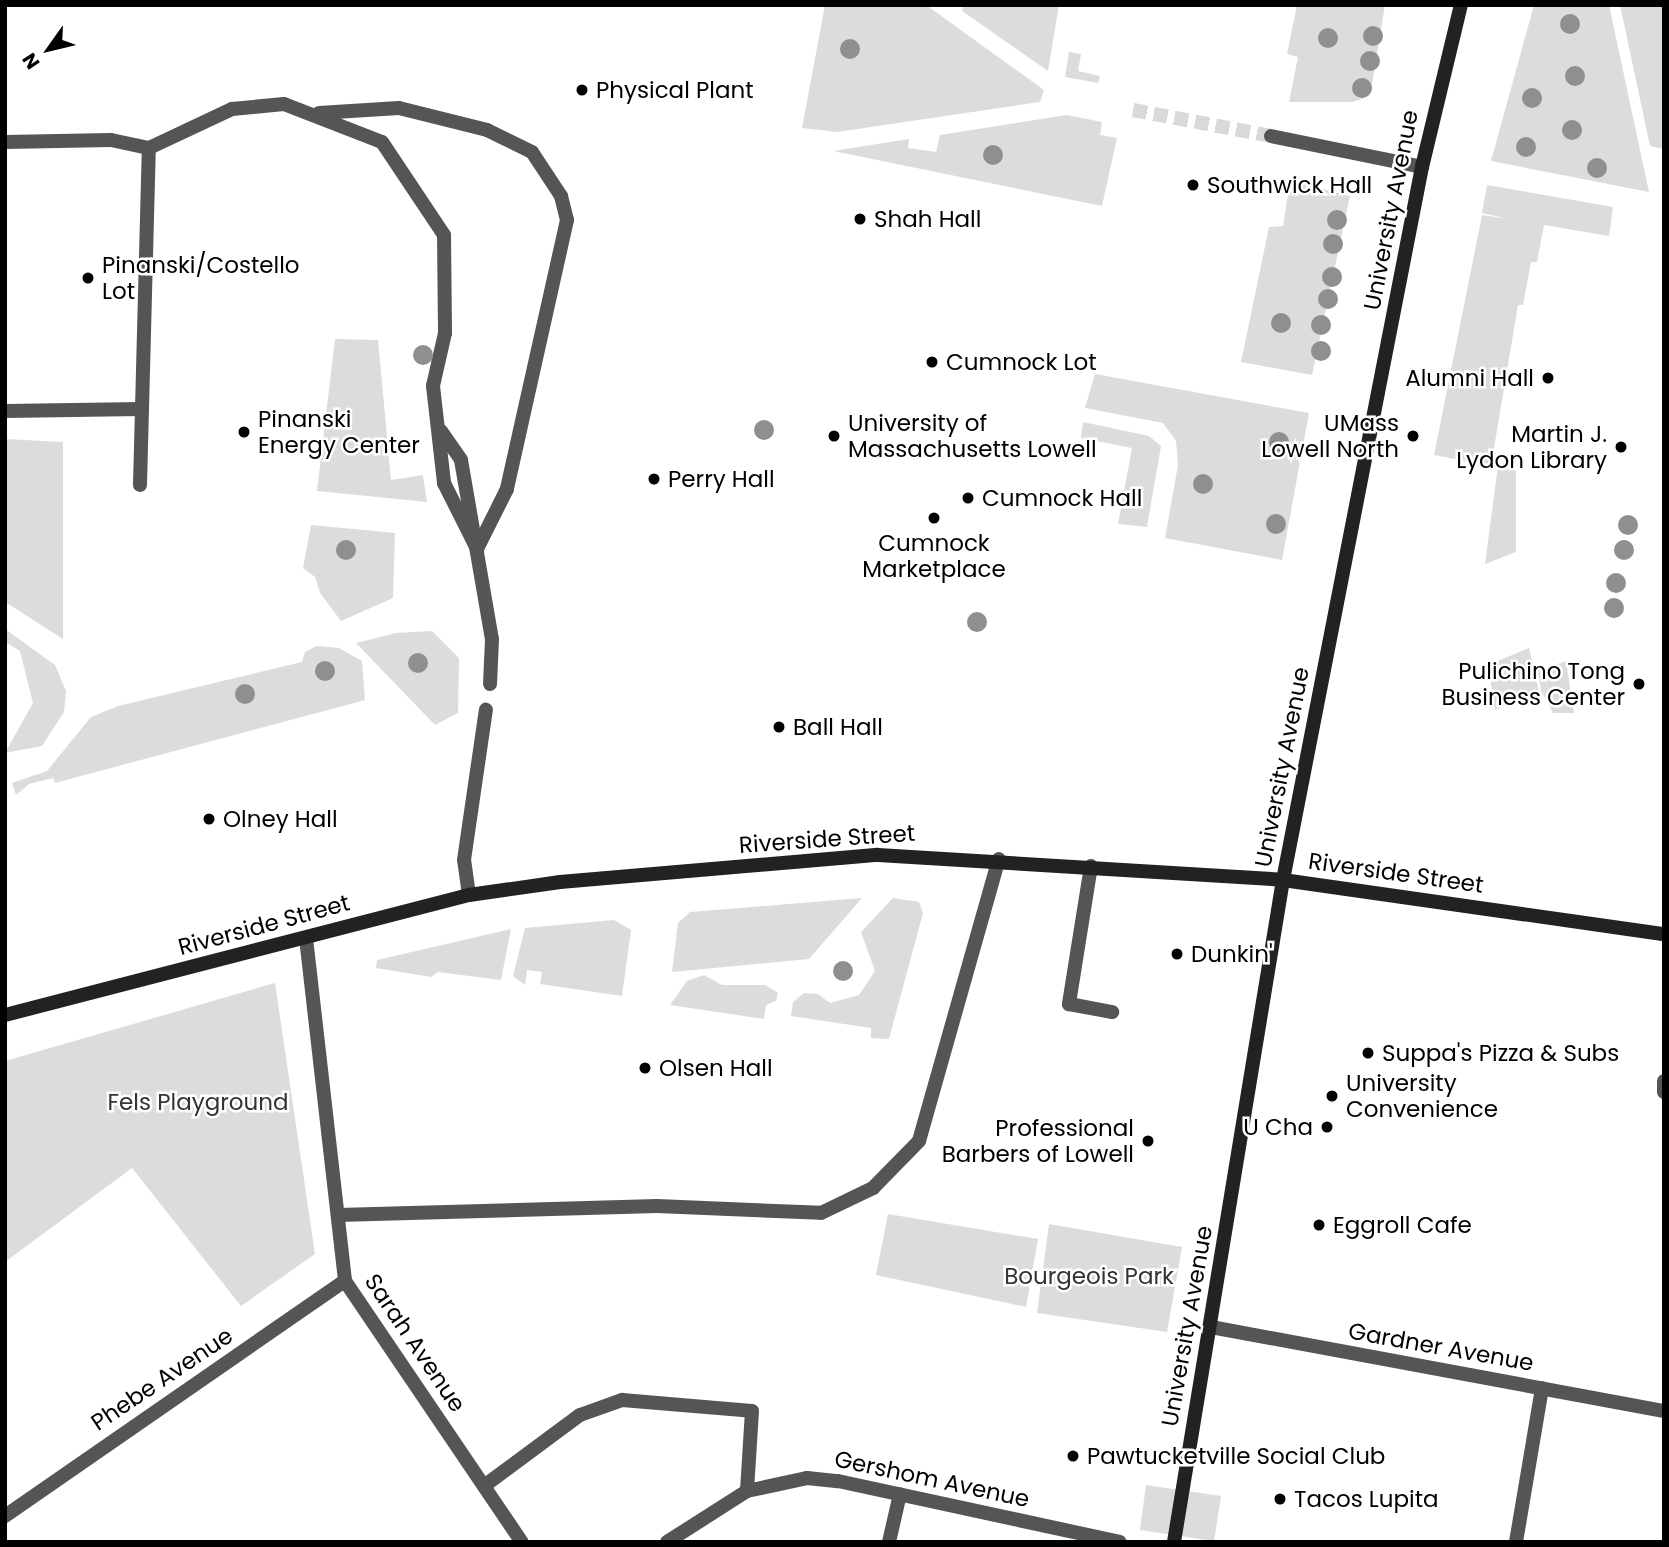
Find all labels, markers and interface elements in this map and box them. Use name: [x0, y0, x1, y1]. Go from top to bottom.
north arrow: [14, 14, 84, 84]
text: N: [16, 48, 46, 75]
place label: Physical Plant: [596, 76, 754, 104]
marker: Physical Plant: [574, 82, 590, 98]
street label: University Avenue: [1358, 108, 1424, 312]
place label: Southwick Hall: [1207, 171, 1372, 199]
marker: Southwick Hall: [1185, 177, 1201, 193]
place label: Shah Hall: [874, 205, 981, 233]
marker: Shah Hall: [852, 211, 868, 227]
place label: Pinanski/Costello Lot: [102, 251, 300, 305]
marker: Pinanski/Costello Lot: [80, 270, 96, 286]
place label: Cumnock Lot: [946, 348, 1097, 376]
marker: Cumnock Lot: [924, 354, 940, 370]
place label: Alumni Hall: [1405, 364, 1534, 392]
marker: Alumni Hall: [1540, 370, 1556, 386]
place label: Pinanski Energy Center: [258, 405, 420, 459]
place label: University of Massachusetts Lowell: [848, 409, 1097, 463]
place label: UMass Lowell North: [1261, 409, 1399, 463]
place label: Martin J. Lydon Library: [1456, 420, 1607, 474]
marker: Pinanski Energy Center: [236, 424, 252, 440]
marker: University of Massachusetts Lowell: [826, 428, 842, 444]
marker: UMass Lowell North: [1405, 428, 1421, 444]
marker: Martin J. Lydon Library: [1613, 439, 1629, 455]
place label: Perry Hall: [668, 465, 775, 493]
marker: Perry Hall: [646, 471, 662, 487]
place label: Cumnock Hall: [982, 484, 1142, 512]
marker: Cumnock Hall: [960, 490, 976, 506]
marker: Cumnock Marketplace: [926, 510, 942, 526]
place label: Cumnock Marketplace: [862, 529, 1006, 583]
place label: Pulichino Tong Business Center: [1441, 657, 1625, 711]
street label: University Avenue: [1249, 665, 1315, 869]
marker: Pulichino Tong Business Center: [1631, 676, 1647, 692]
place label: Ball Hall: [793, 713, 883, 741]
marker: Ball Hall: [771, 719, 787, 735]
place label: Olney Hall: [223, 805, 338, 833]
marker: Olney Hall: [201, 811, 217, 827]
street label: Riverside Street: [738, 819, 916, 859]
street label: Riverside Street: [1307, 847, 1485, 899]
street label: Riverside Street: [175, 889, 353, 961]
place label: Dunkin': [1191, 940, 1273, 968]
marker: Dunkin': [1169, 946, 1185, 962]
place label: Suppa's Pizza & Subs: [1382, 1039, 1619, 1067]
marker: Suppa's Pizza & Subs: [1360, 1045, 1376, 1061]
place label: Olsen Hall: [659, 1054, 773, 1082]
marker: Olsen Hall: [637, 1060, 653, 1076]
place label: University Convenience: [1346, 1069, 1498, 1123]
park label: Fels Playground: [108, 1088, 288, 1116]
marker: University Convenience: [1324, 1088, 1340, 1104]
place label: U Cha: [1243, 1113, 1313, 1141]
place label: Professional Barbers of Lowell: [942, 1114, 1134, 1168]
marker: U Cha: [1319, 1119, 1335, 1135]
marker: Professional Barbers of Lowell: [1140, 1133, 1156, 1149]
place label: Eggroll Cafe: [1333, 1211, 1472, 1239]
marker: Eggroll Cafe: [1311, 1217, 1327, 1233]
street label: University Avenue: [1156, 1224, 1218, 1428]
park label: Bourgeois Park: [1004, 1262, 1174, 1290]
street label: Sarah Avenue: [359, 1269, 471, 1417]
street label: Gardner Avenue: [1346, 1317, 1536, 1377]
street label: Phebe Avenue: [86, 1322, 238, 1436]
place label: Pawtucketville Social Club: [1087, 1442, 1385, 1470]
street label: Gershom Avenue: [832, 1445, 1032, 1513]
marker: Pawtucketville Social Club: [1065, 1448, 1081, 1464]
place label: Tacos Lupita: [1294, 1485, 1439, 1513]
marker: Tacos Lupita: [1272, 1491, 1288, 1507]

